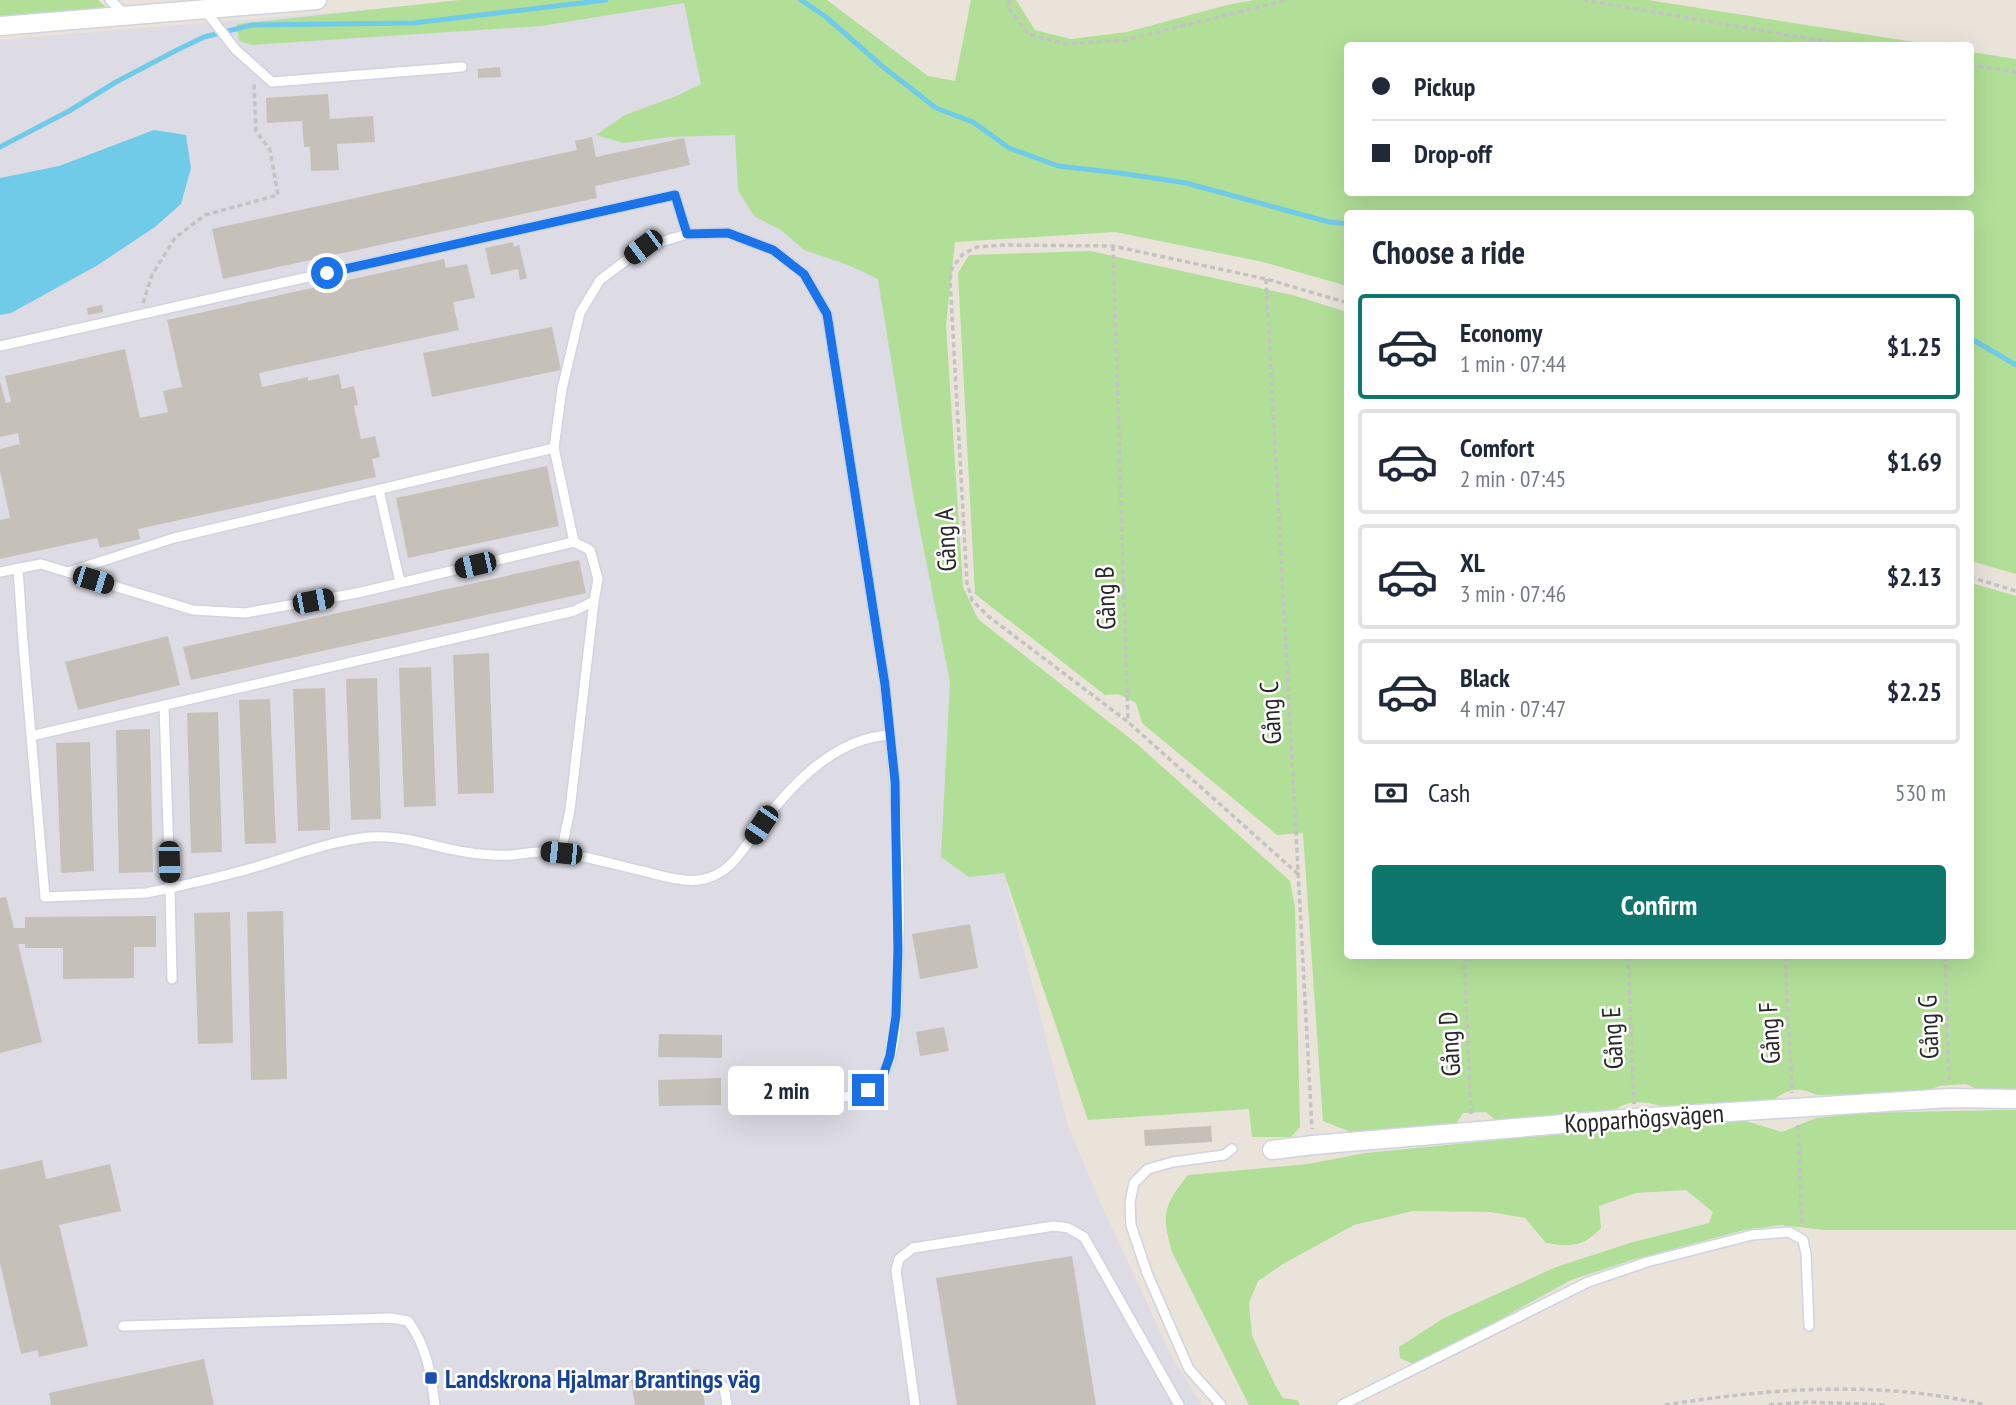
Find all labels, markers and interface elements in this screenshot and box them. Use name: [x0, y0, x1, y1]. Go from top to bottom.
text: Pickup: [1414, 70, 1475, 103]
text: Drop-off: [1414, 137, 1492, 170]
car: [620, 226, 667, 268]
text: Choose a ride: [1372, 231, 1525, 273]
route start: [311, 257, 343, 289]
icon: car: [1376, 315, 1439, 378]
text: Economy: [1460, 316, 1542, 349]
text: $1.25: [1887, 330, 1942, 363]
text: 1 min · 07:44: [1460, 349, 1566, 378]
icon: car: [1376, 430, 1439, 493]
text: Comfort: [1460, 431, 1534, 464]
text: $1.69: [1887, 445, 1942, 478]
text: 2 min · 07:45: [1460, 464, 1566, 493]
street label: Gång A: [927, 507, 963, 572]
icon: car: [1376, 545, 1439, 608]
text: XL: [1460, 546, 1485, 579]
car: [453, 550, 498, 580]
text: $2.13: [1887, 560, 1942, 593]
car: [70, 564, 117, 596]
street label: Gång B: [1087, 566, 1123, 630]
text: 3 min · 07:46: [1460, 579, 1566, 608]
car: [291, 587, 336, 615]
icon: car: [1376, 660, 1439, 723]
text: Black: [1460, 661, 1510, 694]
text: $2.25: [1887, 675, 1942, 708]
street label: Gång C: [1252, 680, 1288, 745]
text: 4 min · 07:47: [1460, 694, 1566, 723]
icon: cash: [1372, 774, 1410, 812]
text: Cash: [1428, 776, 1470, 809]
text: 530 m: [1895, 778, 1946, 807]
car: [741, 802, 782, 848]
car: [540, 840, 583, 866]
car: [158, 841, 181, 883]
button: Confirm: [1372, 865, 1946, 945]
street label: Gång G: [1910, 994, 1946, 1060]
street label: Gång F: [1751, 1001, 1787, 1065]
street label: Gång E: [1594, 1006, 1630, 1070]
street label: Gång D: [1431, 1011, 1467, 1077]
callout: 2 min: [728, 1066, 844, 1114]
route end: [852, 1074, 884, 1106]
text: 2 min: [763, 1076, 809, 1105]
street label: Kopparhögsvägen: [1563, 1096, 1725, 1140]
place label: Landskrona Hjalmar Brantings väg: [445, 1362, 760, 1395]
marker: Landskrona Hjalmar Brantings väg: [423, 1370, 439, 1386]

